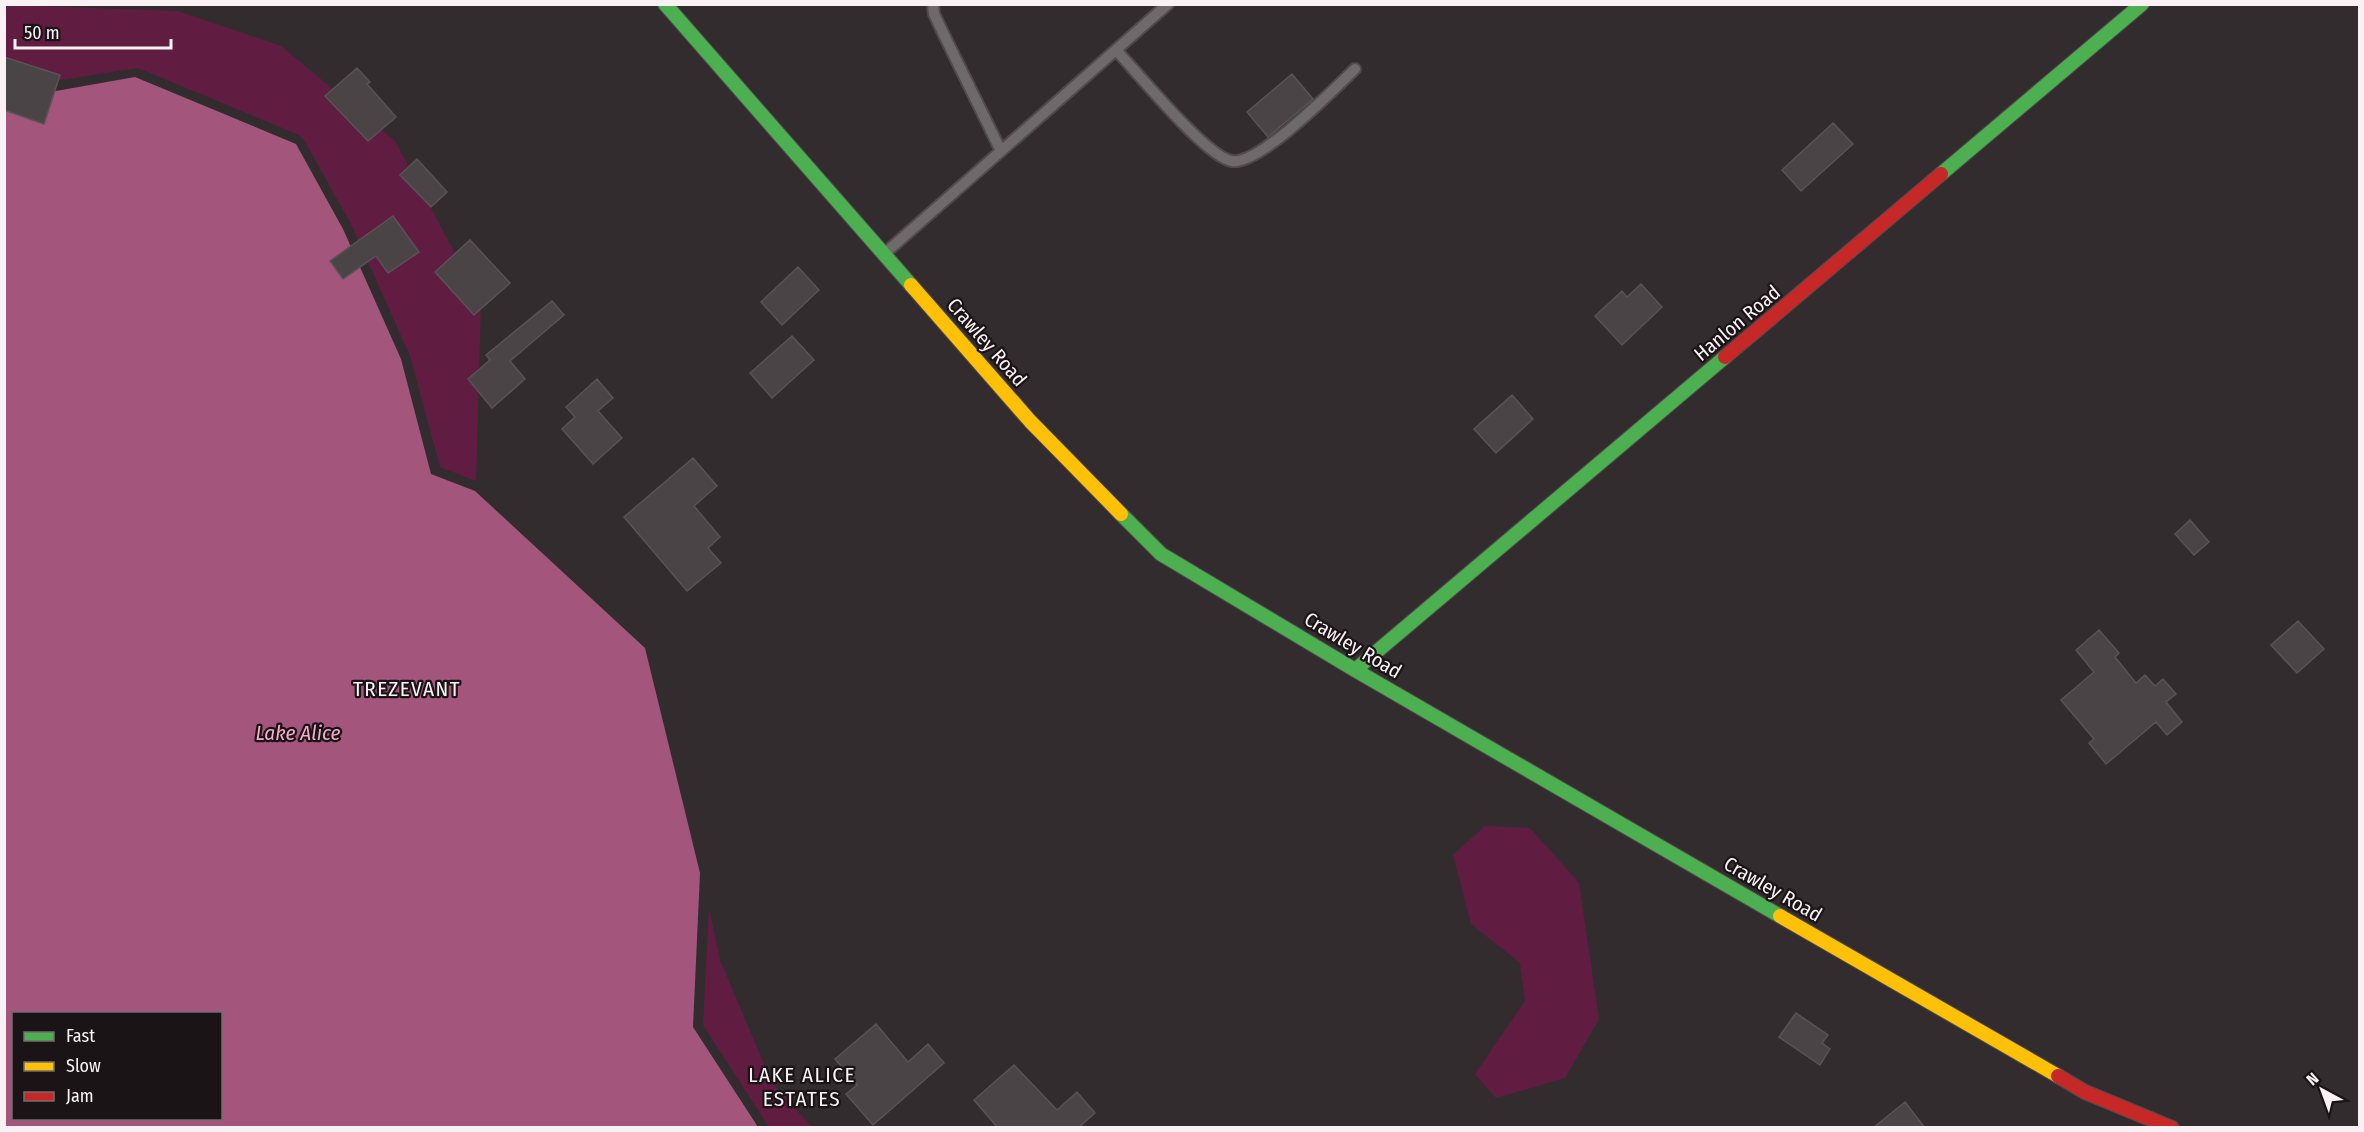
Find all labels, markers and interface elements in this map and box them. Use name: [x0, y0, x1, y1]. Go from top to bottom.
scale bar: [15, 12, 171, 50]
text: 50 m: [24, 22, 60, 44]
street label: Hanlon Road: [1689, 280, 1785, 366]
street label: Crawley Road: [942, 293, 1032, 391]
street label: Crawley Road: [1300, 607, 1406, 683]
district label: TREZEVANT: [353, 676, 461, 702]
water label: Lake Alice: [255, 720, 341, 746]
street label: Crawley Road: [1720, 851, 1826, 927]
legend: [12, 1012, 222, 1120]
text: Fast: [66, 1025, 95, 1047]
text: Slow: [66, 1055, 101, 1077]
north arrow: [2292, 1060, 2352, 1120]
district label: LAKE ALICE ESTATES: [748, 1062, 856, 1112]
text: N: [2303, 1069, 2322, 1089]
text: Jam: [66, 1085, 94, 1107]

